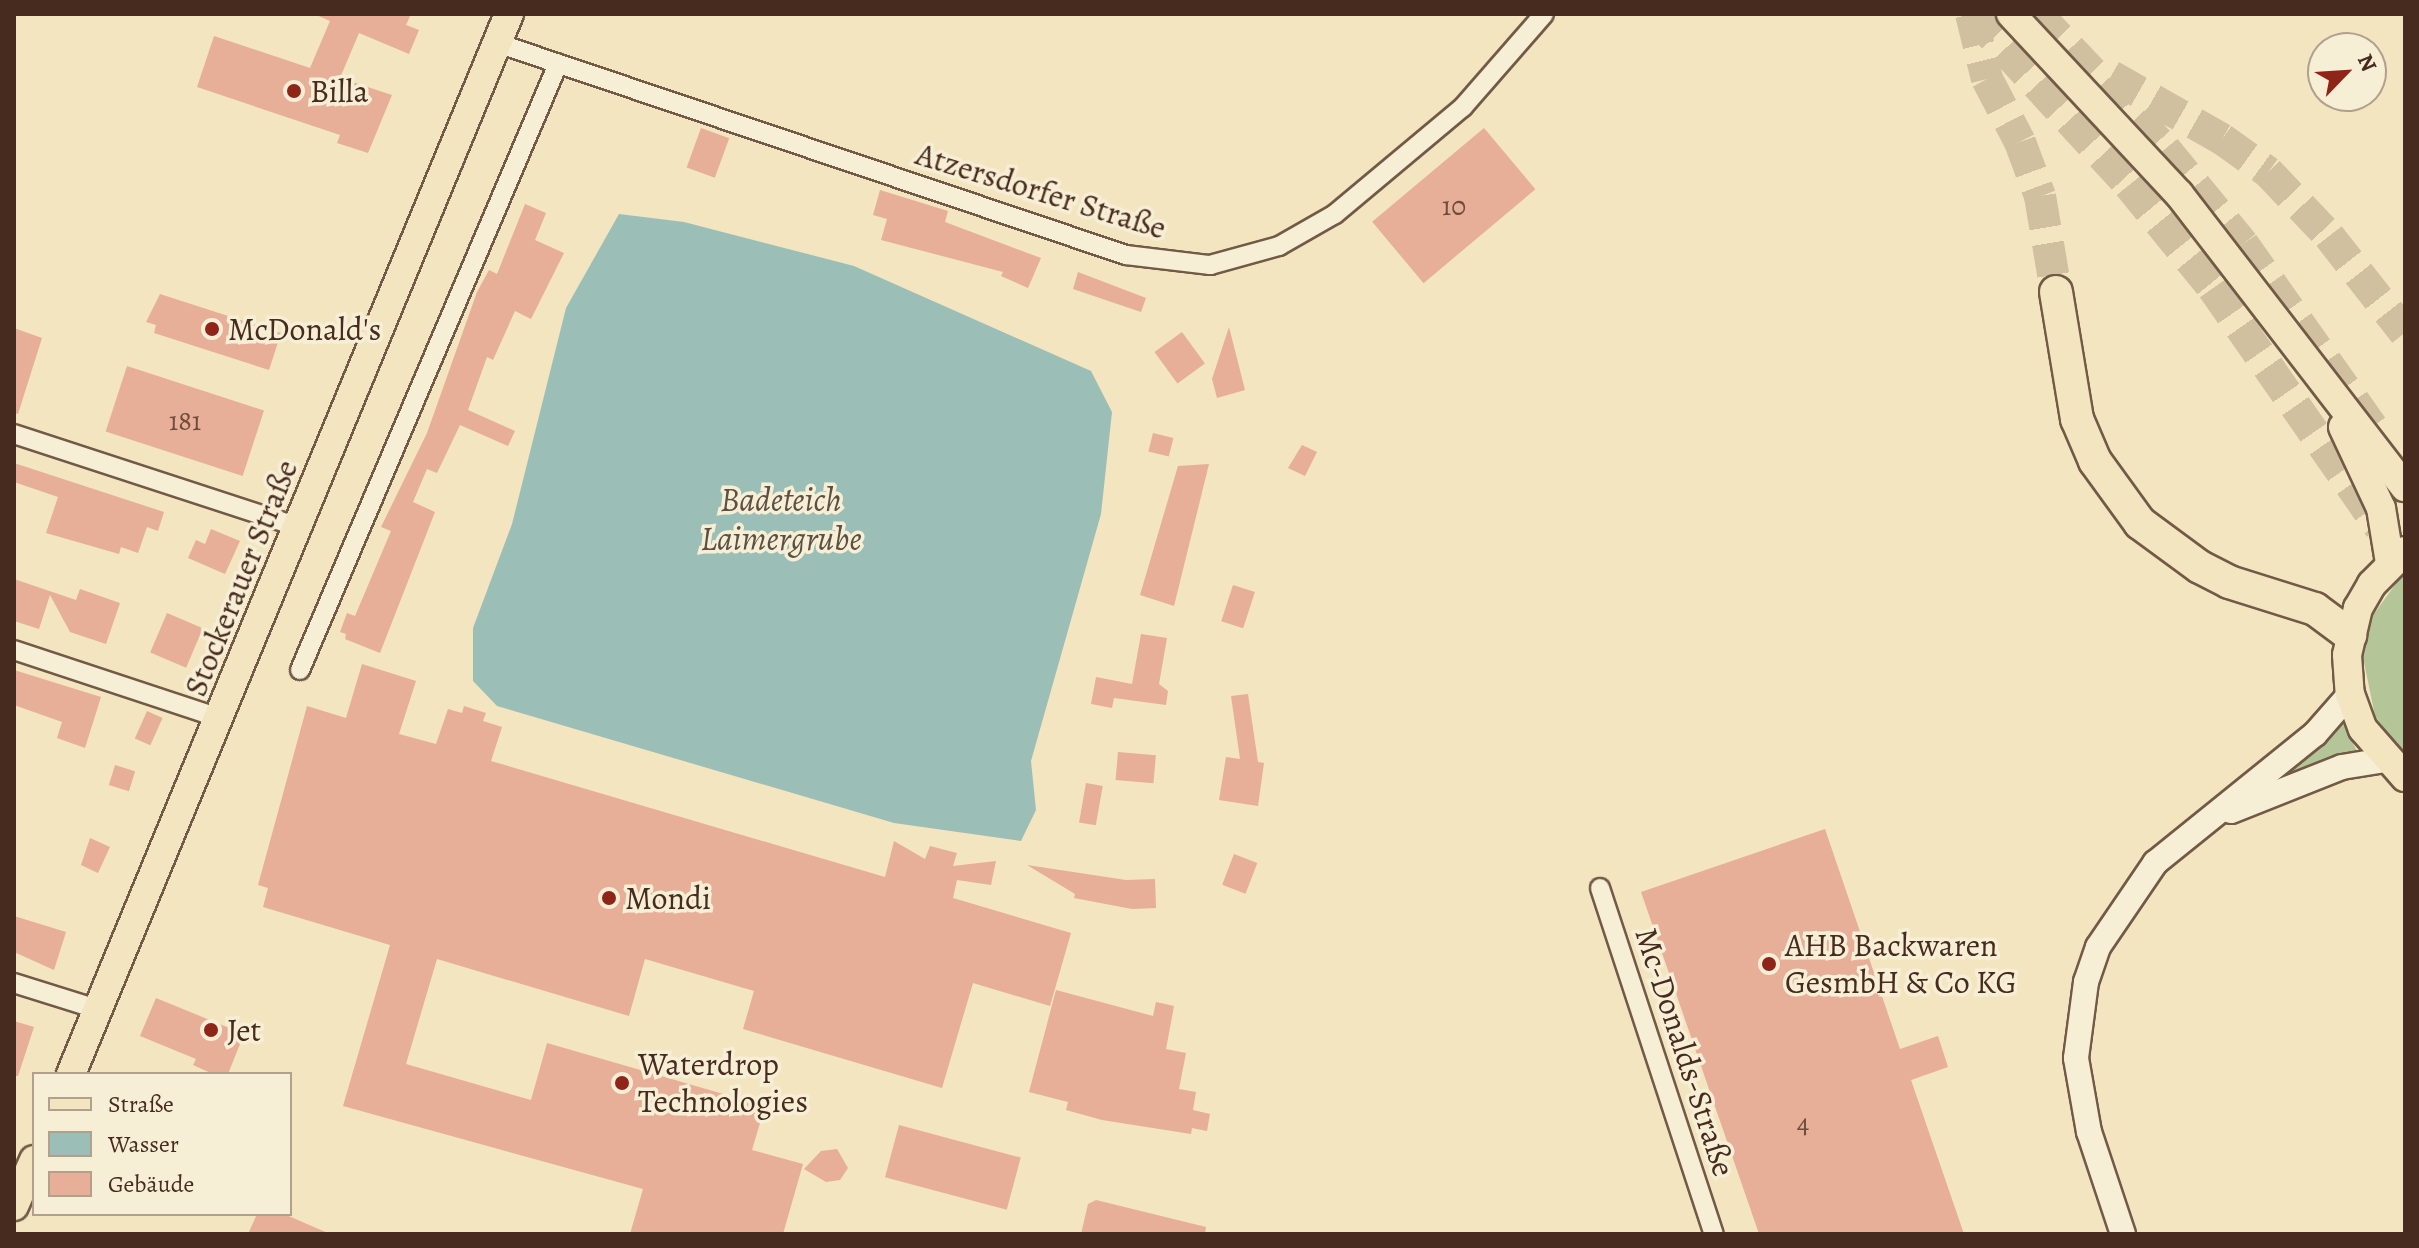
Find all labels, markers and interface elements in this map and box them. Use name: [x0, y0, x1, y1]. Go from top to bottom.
north arrow: [2307, 32, 2387, 112]
text: N: [2350, 49, 2384, 76]
place label: Billa: [310, 72, 368, 110]
marker: Billa: [285, 82, 303, 100]
street label: Atzersdorfer Straße: [911, 135, 1171, 247]
house number: 10: [1442, 189, 1466, 223]
place label: McDonald's: [228, 310, 381, 348]
marker: McDonald's: [203, 320, 221, 338]
house number: 181: [169, 404, 201, 438]
street label: Stockerauer Straße: [176, 454, 306, 702]
water label: Badeteich Laimergrube: [700, 479, 862, 558]
place label: Mondi: [625, 879, 711, 917]
marker: Mondi: [600, 889, 618, 907]
street label: Mc-Donalds-Straße: [1627, 923, 1743, 1181]
place label: AHB Backwaren GesmbH & Co KG: [1785, 927, 2017, 1002]
marker: AHB Backwaren GesmbH & Co KG: [1760, 955, 1778, 973]
place label: Jet: [227, 1011, 261, 1049]
marker: Jet: [202, 1021, 220, 1039]
place label: Waterdrop Technologies: [638, 1046, 808, 1121]
legend: [32, 1072, 292, 1216]
marker: Waterdrop Technologies: [613, 1074, 631, 1092]
text: Straße: [108, 1088, 174, 1120]
house number: 4: [1797, 1106, 1809, 1140]
text: Wasser: [108, 1128, 179, 1160]
text: Gebäude: [108, 1168, 194, 1200]

